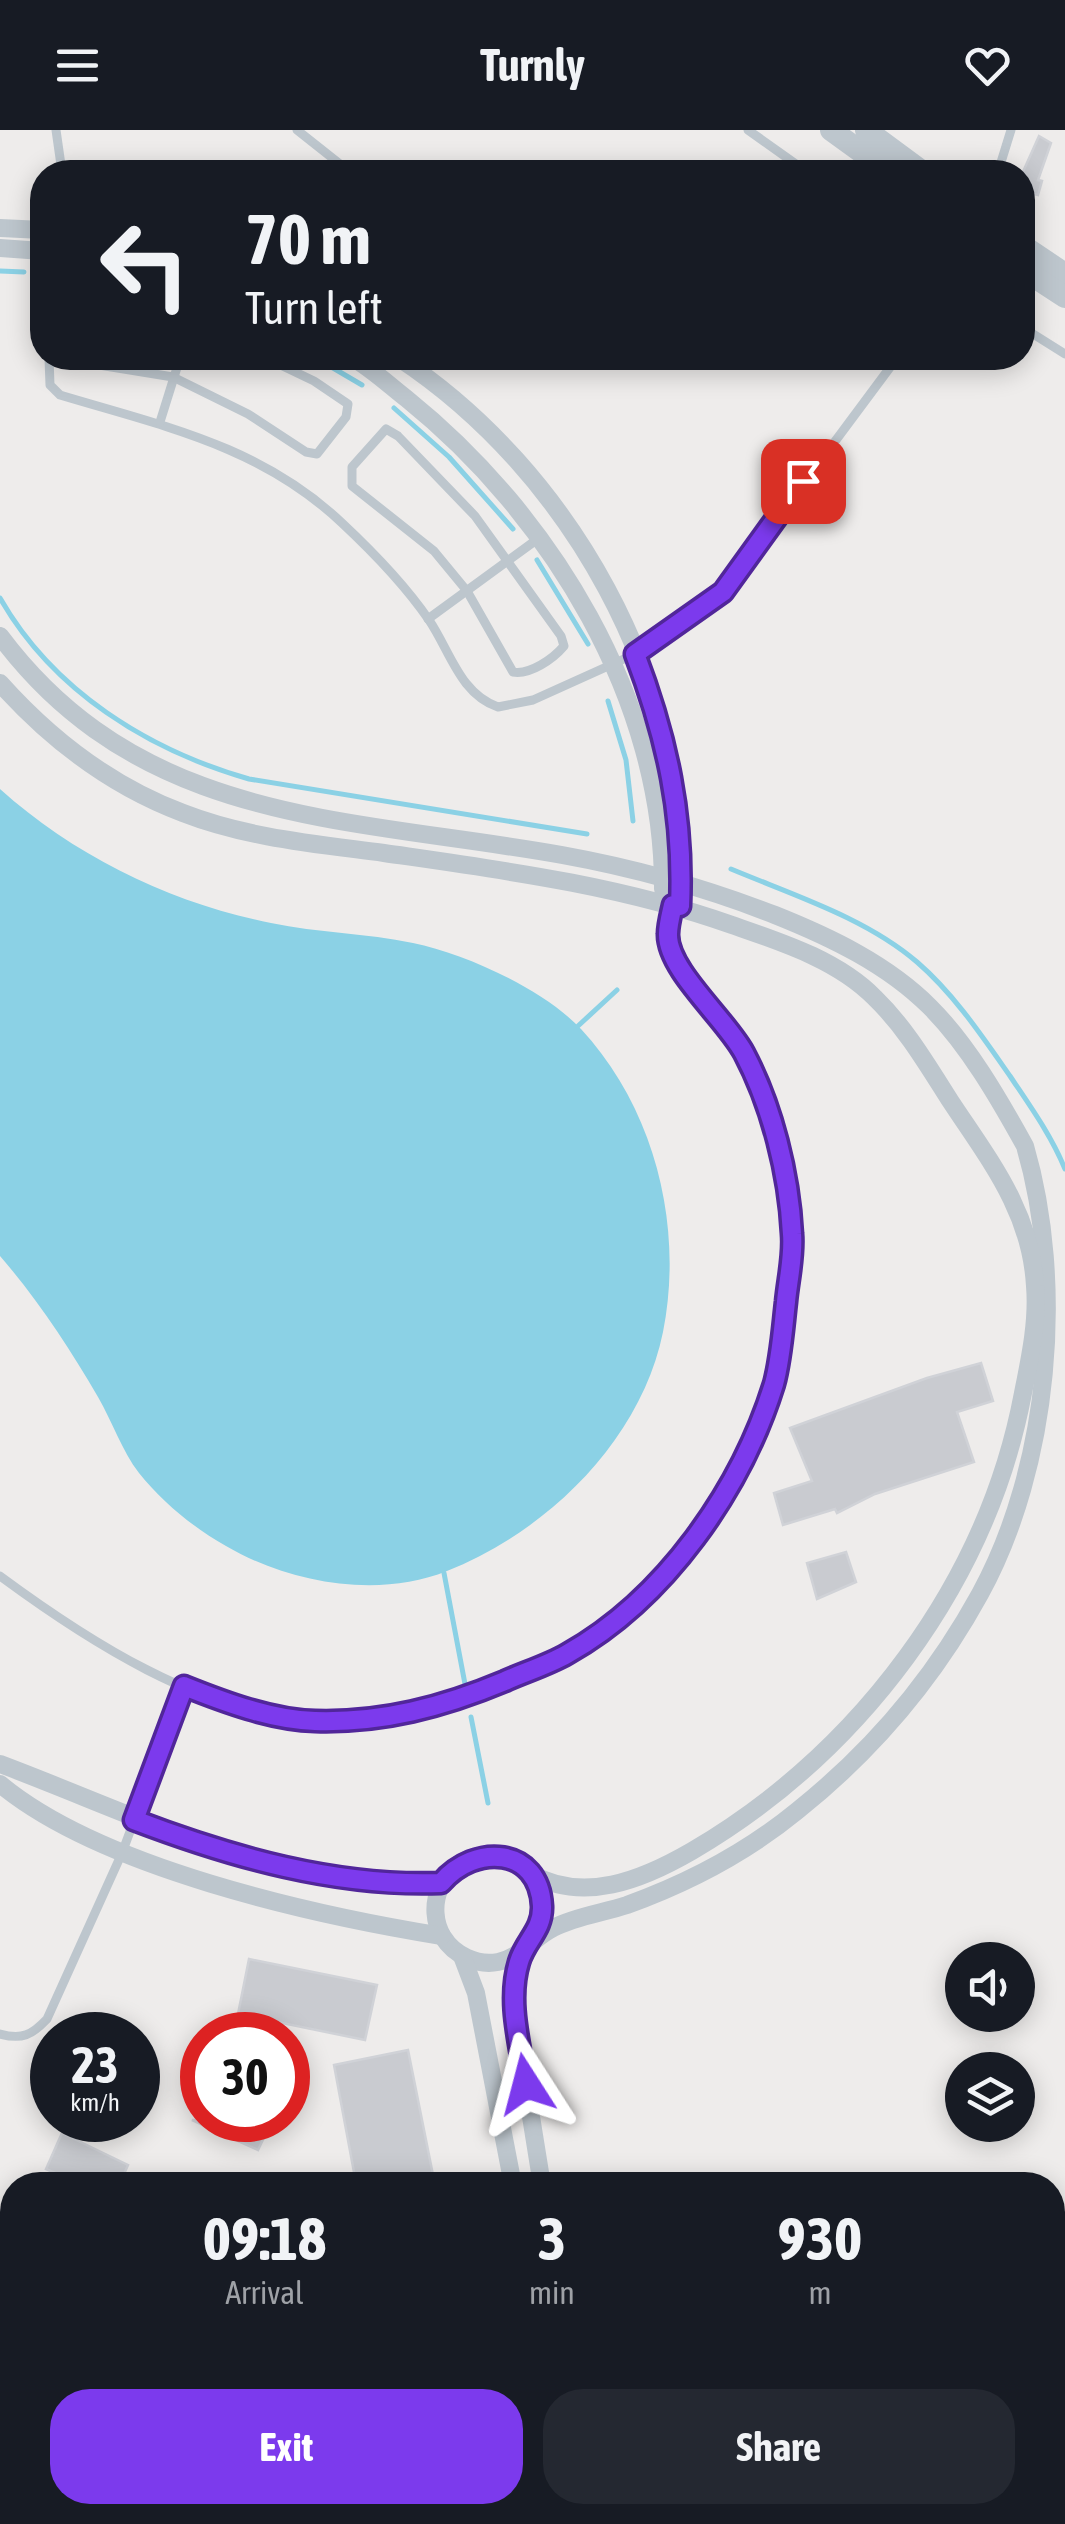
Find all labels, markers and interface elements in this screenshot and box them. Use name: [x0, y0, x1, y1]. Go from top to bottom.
icon: menu: [50, 38, 105, 93]
icon: heart: [960, 38, 1015, 93]
text: Turnly: [480, 39, 585, 91]
text: 70 m: [245, 199, 371, 279]
icon: left: [80, 200, 210, 330]
text: Turn left: [245, 282, 383, 334]
pin: [761, 439, 846, 524]
icon: arrive: [776, 454, 831, 509]
map controls: [945, 1942, 1035, 2142]
button: sound: [945, 1942, 1035, 2032]
speed limit sign: 30: [180, 2012, 310, 2142]
position arrow: [474, 2032, 578, 2136]
text: 23: [71, 2036, 118, 2094]
button: layers: [945, 2052, 1035, 2142]
text: km/h: [70, 2088, 120, 2116]
text: 09:18: [203, 2204, 326, 2273]
text: 3: [538, 2204, 566, 2273]
text: 930: [778, 2204, 862, 2273]
text: Arrival: [225, 2274, 304, 2311]
text: min: [529, 2274, 575, 2311]
text: m: [808, 2274, 831, 2311]
button: Exit: [50, 2389, 523, 2504]
button: Share: [543, 2389, 1015, 2504]

